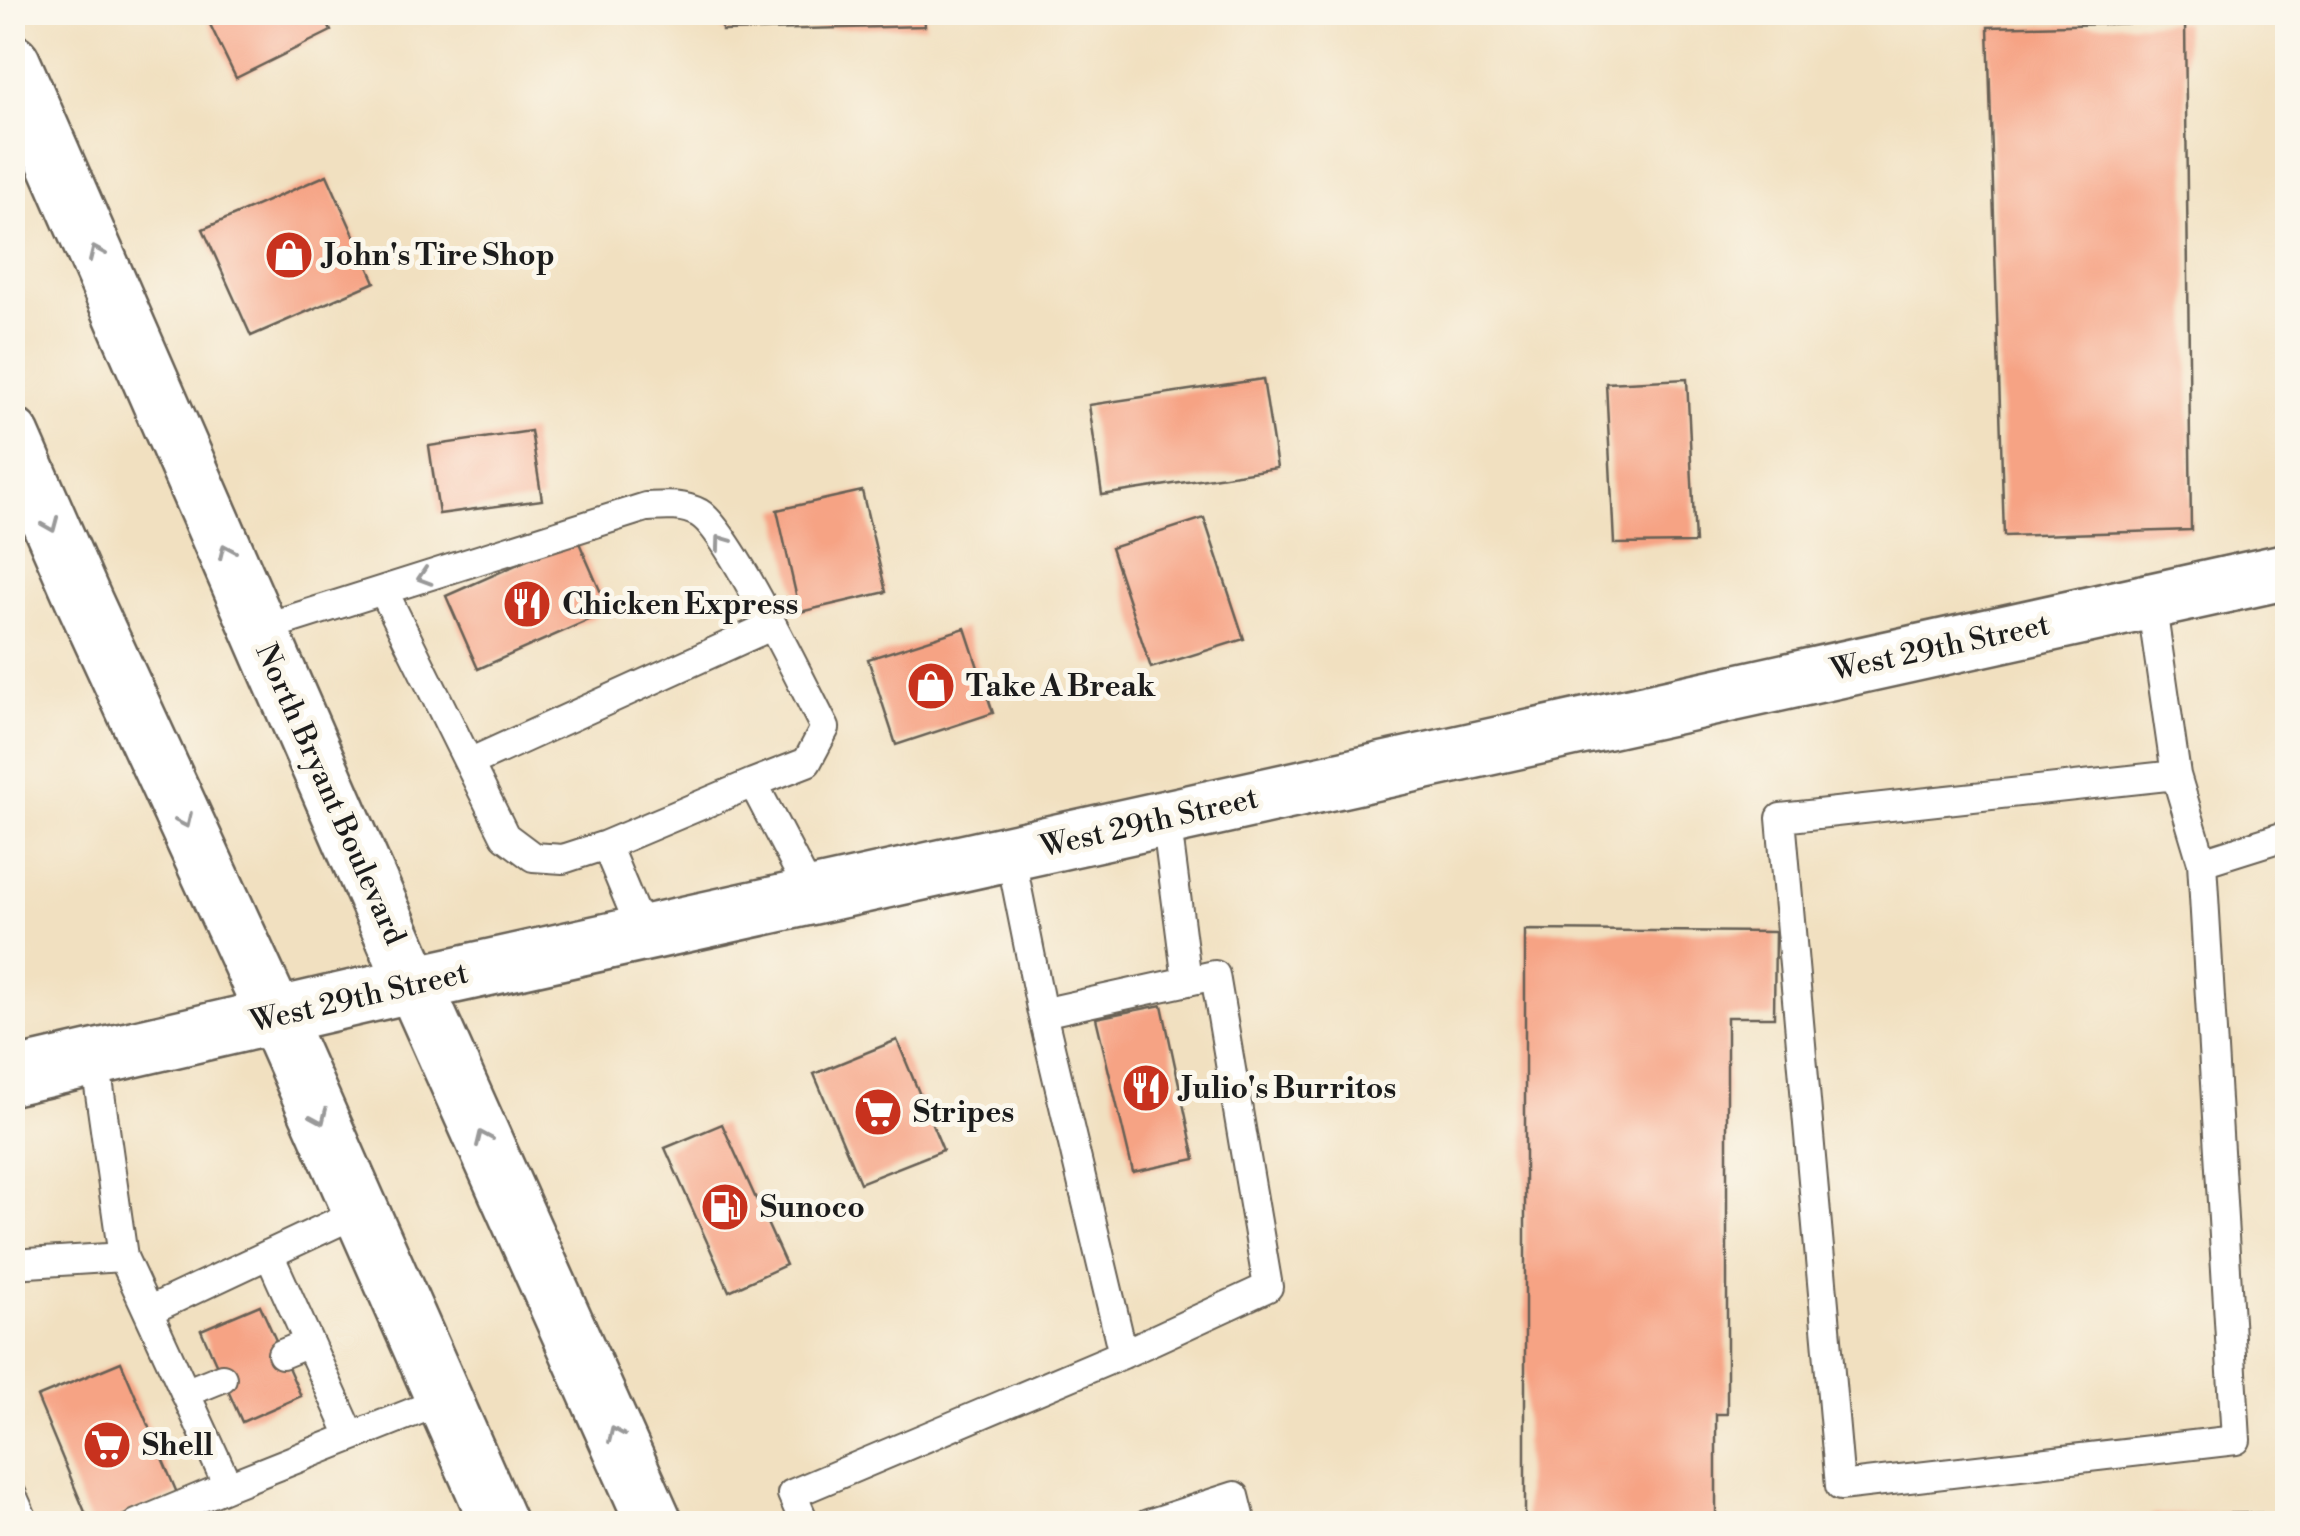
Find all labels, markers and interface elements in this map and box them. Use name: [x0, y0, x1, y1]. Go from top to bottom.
shop icon: John's Tire Shop: [263, 229, 315, 281]
place label: John's Tire Shop: [320, 237, 555, 275]
one-way arrow: [88, 245, 108, 263]
one-way arrow: [39, 515, 59, 533]
one-way arrow: [717, 535, 734, 553]
one-way arrow: [218, 543, 238, 561]
one-way arrow: [416, 565, 433, 586]
restaurant icon: Chicken Express: [501, 578, 553, 630]
place label: Chicken Express: [562, 586, 798, 624]
street label: West 29th Street: [1826, 606, 2053, 690]
street label: North Bryant Boulevard: [246, 638, 414, 951]
shop icon: Take A Break: [905, 660, 957, 712]
place label: Take A Break: [966, 668, 1156, 706]
street label: West 29th Street: [1036, 779, 1262, 867]
one-way arrow: [173, 811, 193, 829]
street label: West 29th Street: [246, 954, 472, 1042]
restaurant icon: Julio's Burritos: [1120, 1062, 1172, 1114]
place label: Julio's Burritos: [1177, 1070, 1396, 1108]
supermarket icon: Stripes: [852, 1086, 904, 1138]
place label: Stripes: [913, 1094, 1014, 1132]
one-way arrow: [308, 1107, 328, 1125]
one-way arrow: [475, 1130, 495, 1148]
fuel station icon: Sunoco: [699, 1181, 751, 1233]
place label: Sunoco: [760, 1189, 865, 1227]
supermarket icon: Shell: [81, 1419, 133, 1471]
one-way arrow: [607, 1426, 627, 1444]
place label: Shell: [142, 1427, 214, 1465]

